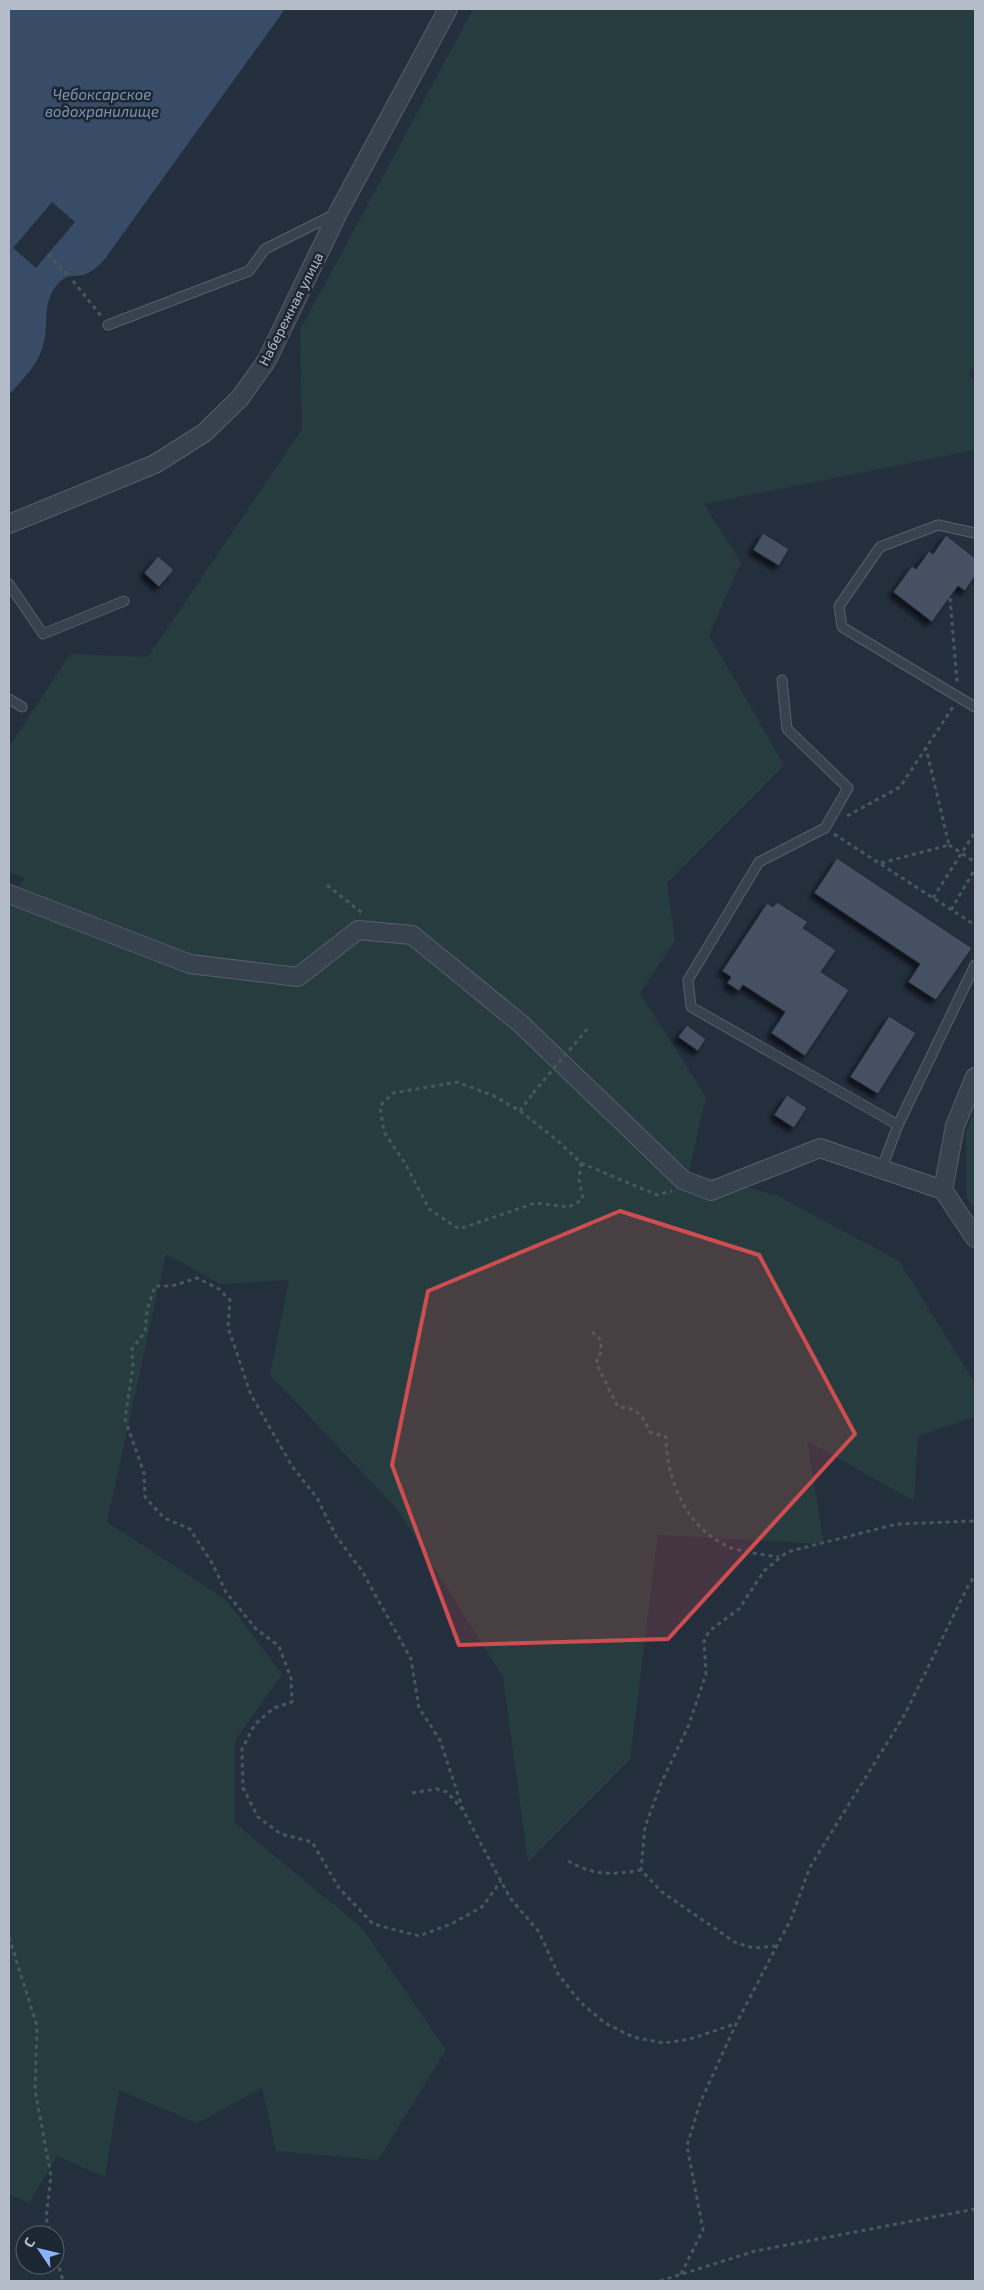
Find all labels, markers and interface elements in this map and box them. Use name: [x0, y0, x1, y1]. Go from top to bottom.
water label: Чебоксарское водохранилище: [45, 85, 159, 120]
street label: Набережная улица: [255, 249, 327, 368]
north arrow: [15, 2225, 65, 2275]
text: С: [20, 2234, 38, 2251]

